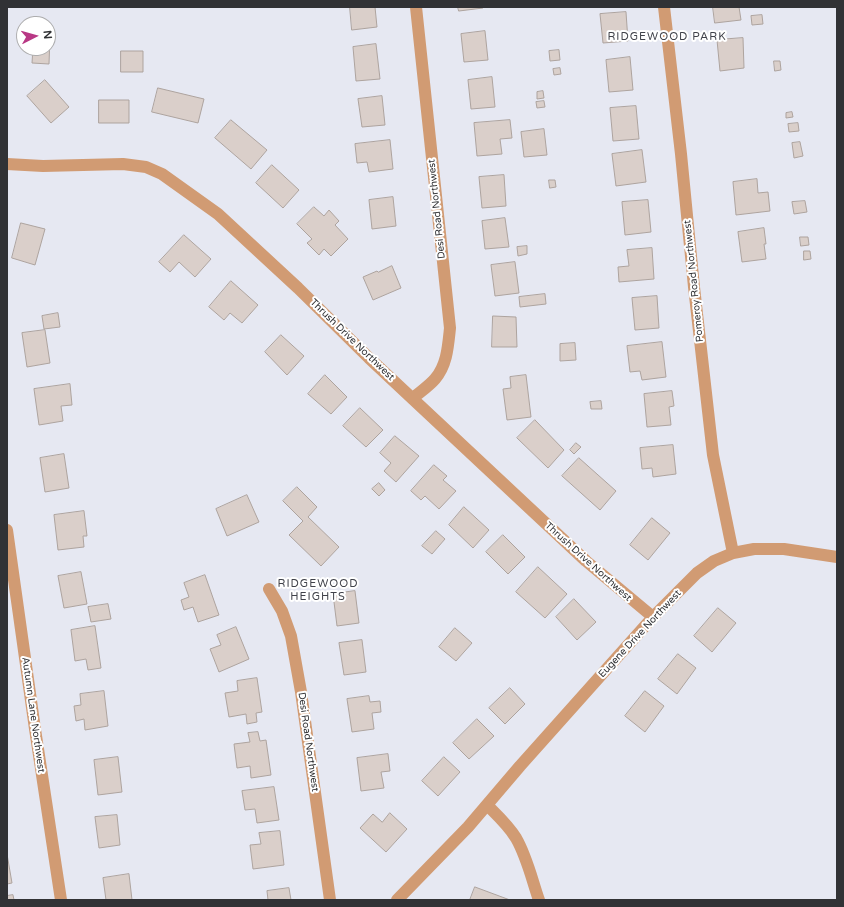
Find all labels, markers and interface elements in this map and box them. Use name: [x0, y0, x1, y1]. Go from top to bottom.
north arrow: [16, 16, 56, 56]
text: N: [41, 30, 54, 40]
district label: RIDGEWOOD PARK: [608, 30, 726, 44]
street label: Desi Road Northwest: [426, 158, 448, 260]
street label: Pomeroy Road Northwest: [682, 219, 706, 343]
street label: Thrush Drive Northwest: [307, 297, 397, 383]
street label: Thrush Drive Northwest: [542, 520, 634, 604]
district label: RIDGEWOOD HEIGHTS: [278, 577, 358, 603]
street label: Eugene Drive Northwest: [596, 588, 684, 680]
street label: Autumn Lane Northwest: [19, 656, 47, 774]
street label: Desi Road Northwest: [295, 691, 321, 793]

